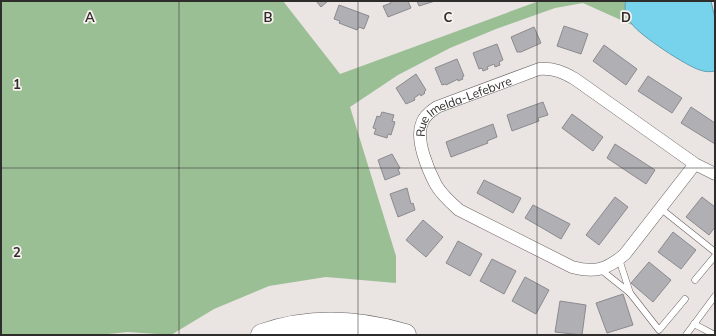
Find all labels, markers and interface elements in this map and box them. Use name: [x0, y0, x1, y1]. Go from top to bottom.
text: A: [85, 9, 95, 25]
text: B: [264, 9, 273, 25]
text: C: [444, 9, 453, 25]
text: D: [621, 9, 631, 25]
street label: Rue Imelda-Lefebvre: [412, 72, 514, 137]
text: 1: [13, 76, 21, 92]
text: 2: [13, 244, 21, 260]

